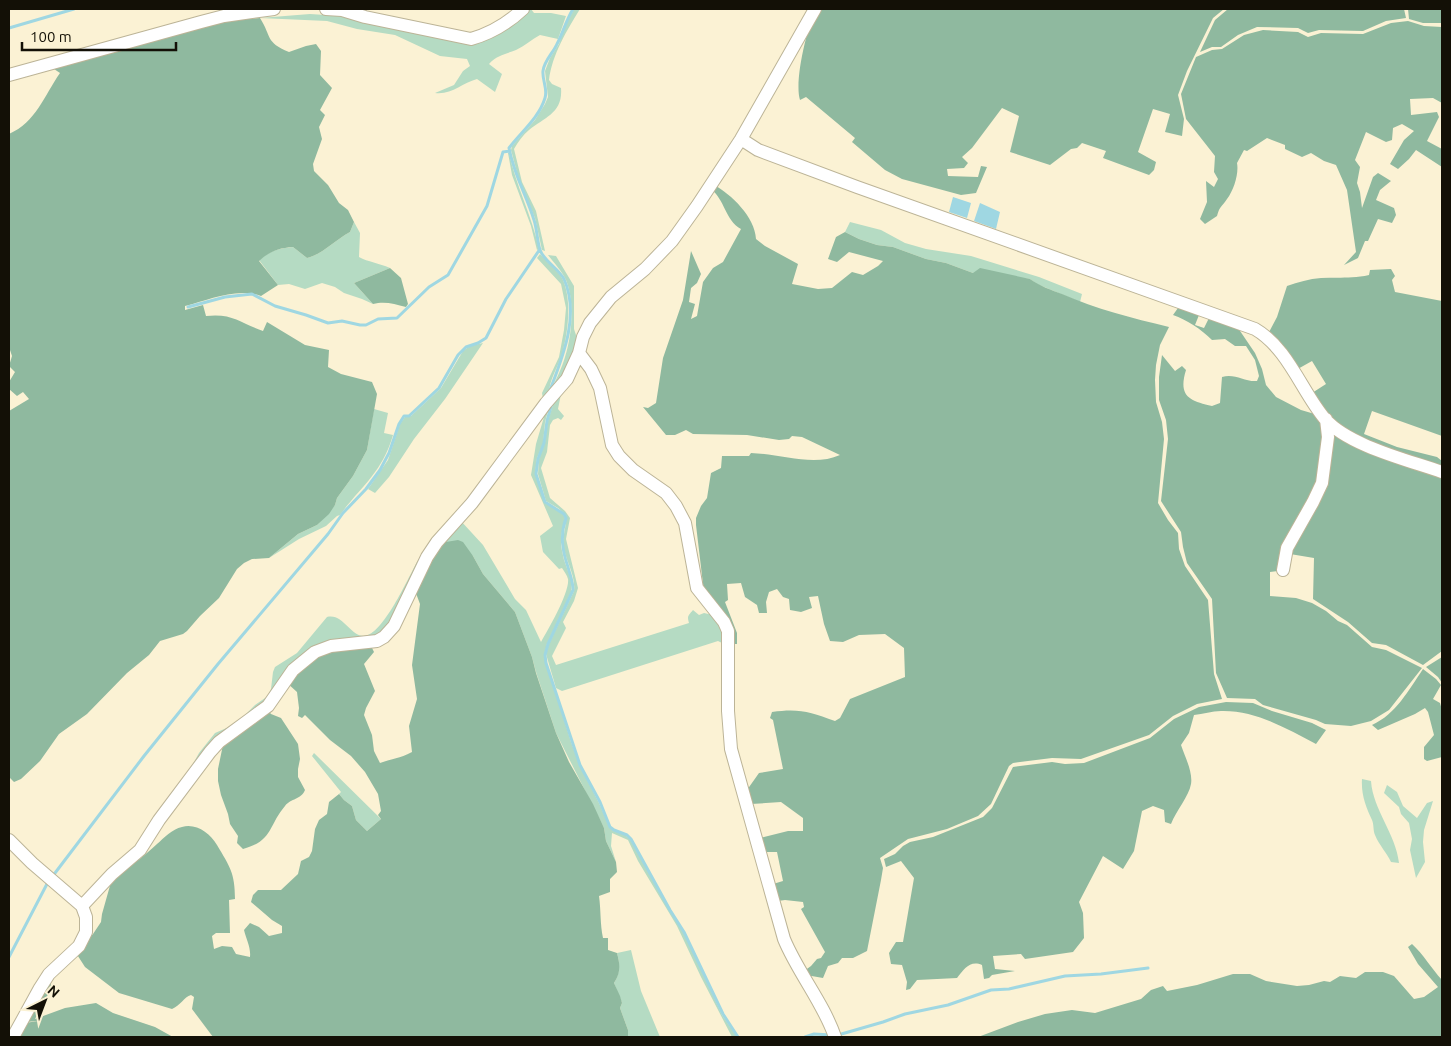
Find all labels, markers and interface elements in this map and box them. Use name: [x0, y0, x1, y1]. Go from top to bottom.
scale bar: [22, 20, 176, 52]
text: 100 m: [30, 28, 72, 45]
north arrow: [20, 976, 70, 1026]
text: N: [44, 982, 63, 1001]

